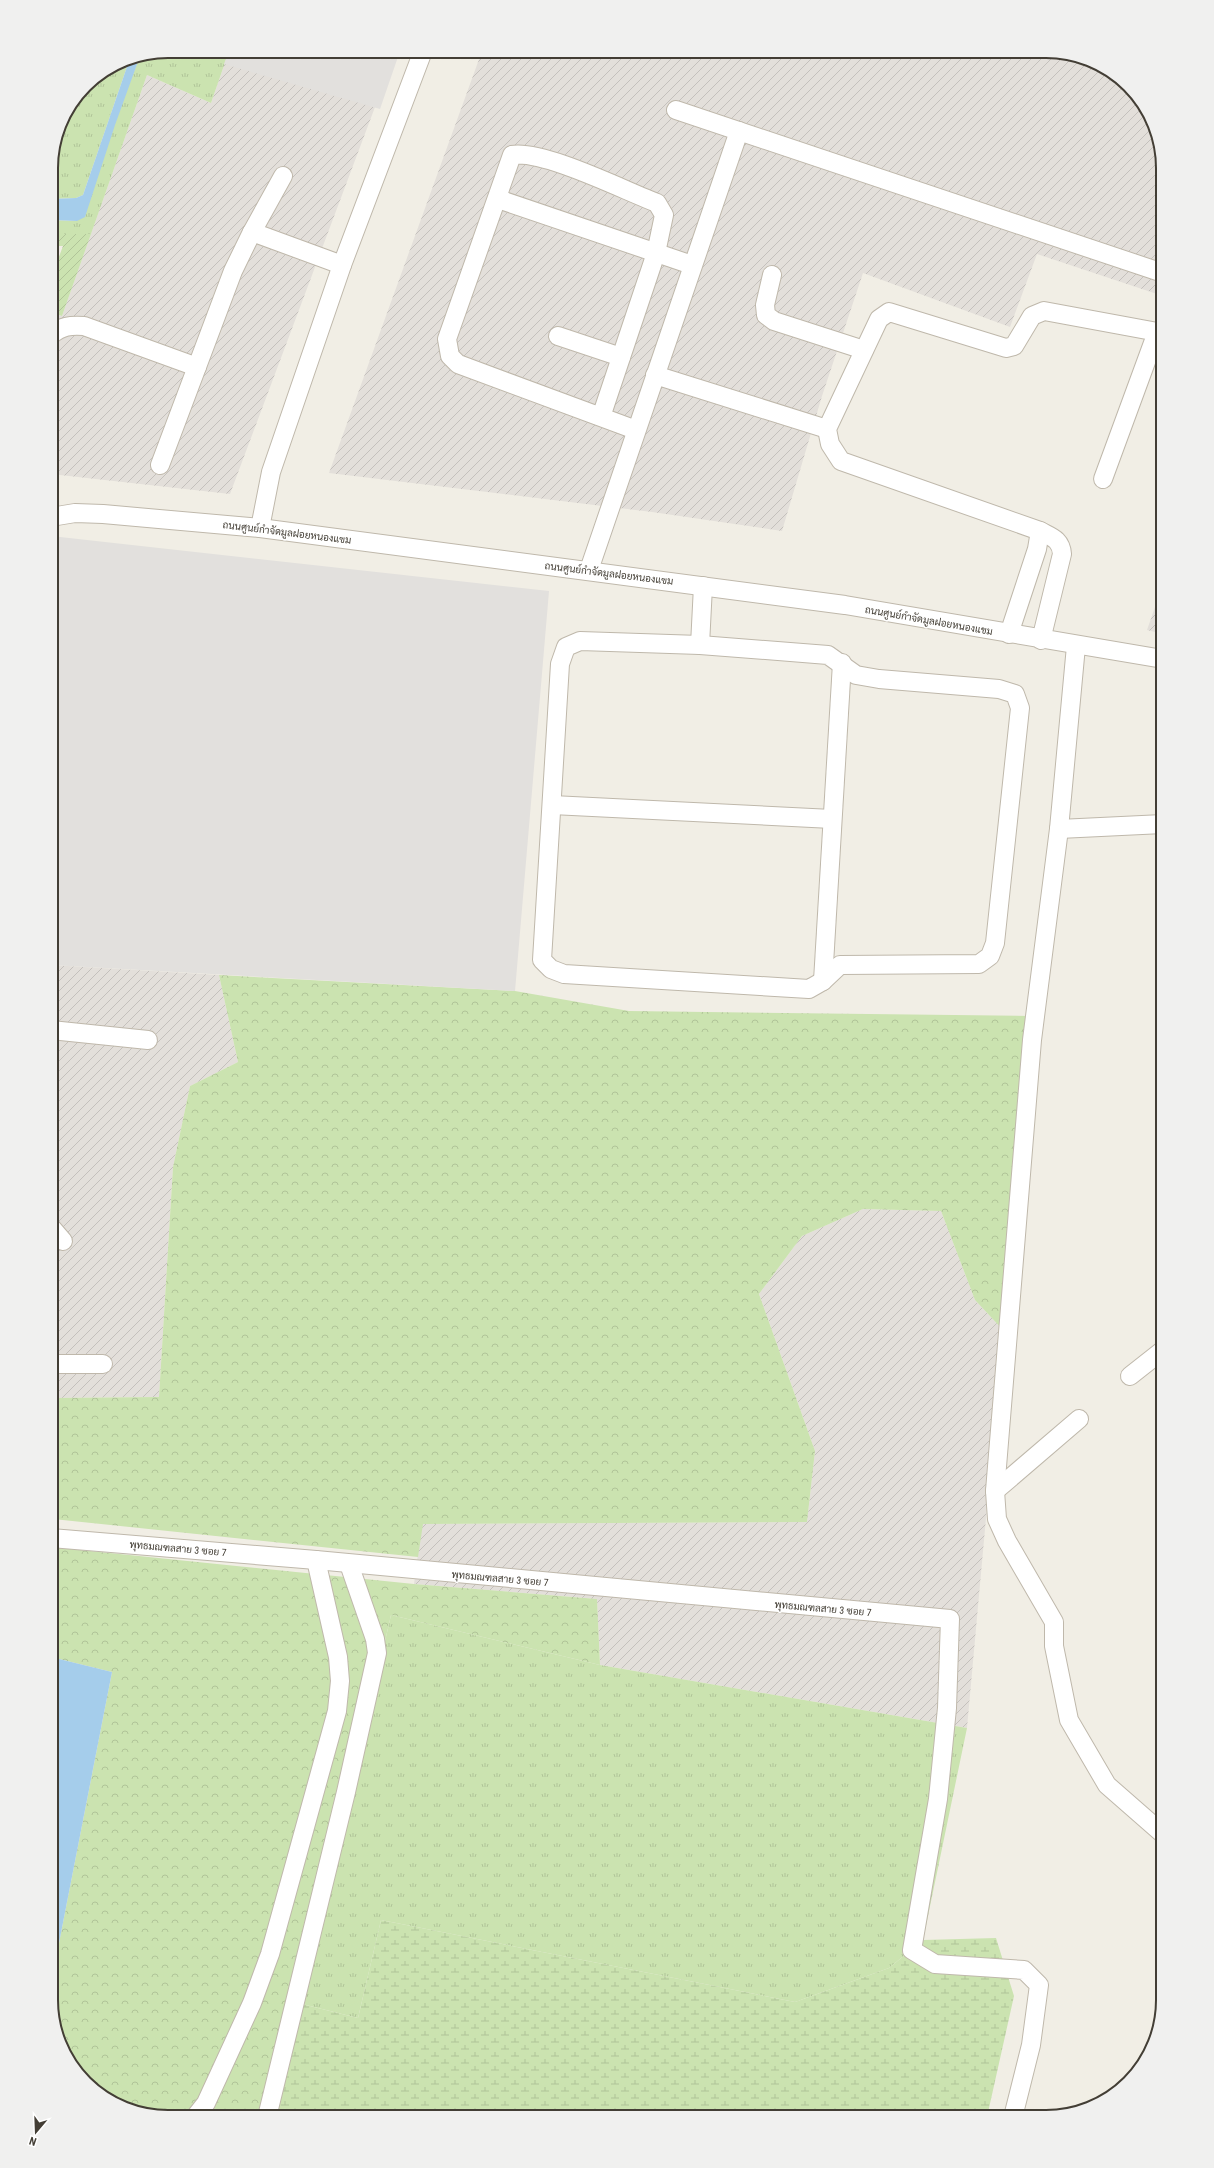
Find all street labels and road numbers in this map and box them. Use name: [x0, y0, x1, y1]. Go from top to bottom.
street label: ถนนศูนย์กำจัดมูลฝอยหนองแขม: [222, 517, 352, 548]
street label: ถนนศูนย์กำจัดมูลฝอยหนองแขม: [544, 558, 674, 589]
street label: ถนนศูนย์กำจัดมูลฝอยหนองแขม: [864, 602, 994, 639]
street label: พุทธมณฑลสาย 3 ซอย 7: [129, 1539, 227, 1560]
street label: พุทธมณฑลสาย 3 ซอย 7: [451, 1569, 549, 1590]
street label: พุทธมณฑลสาย 3 ซอย 7: [774, 1599, 872, 1620]

